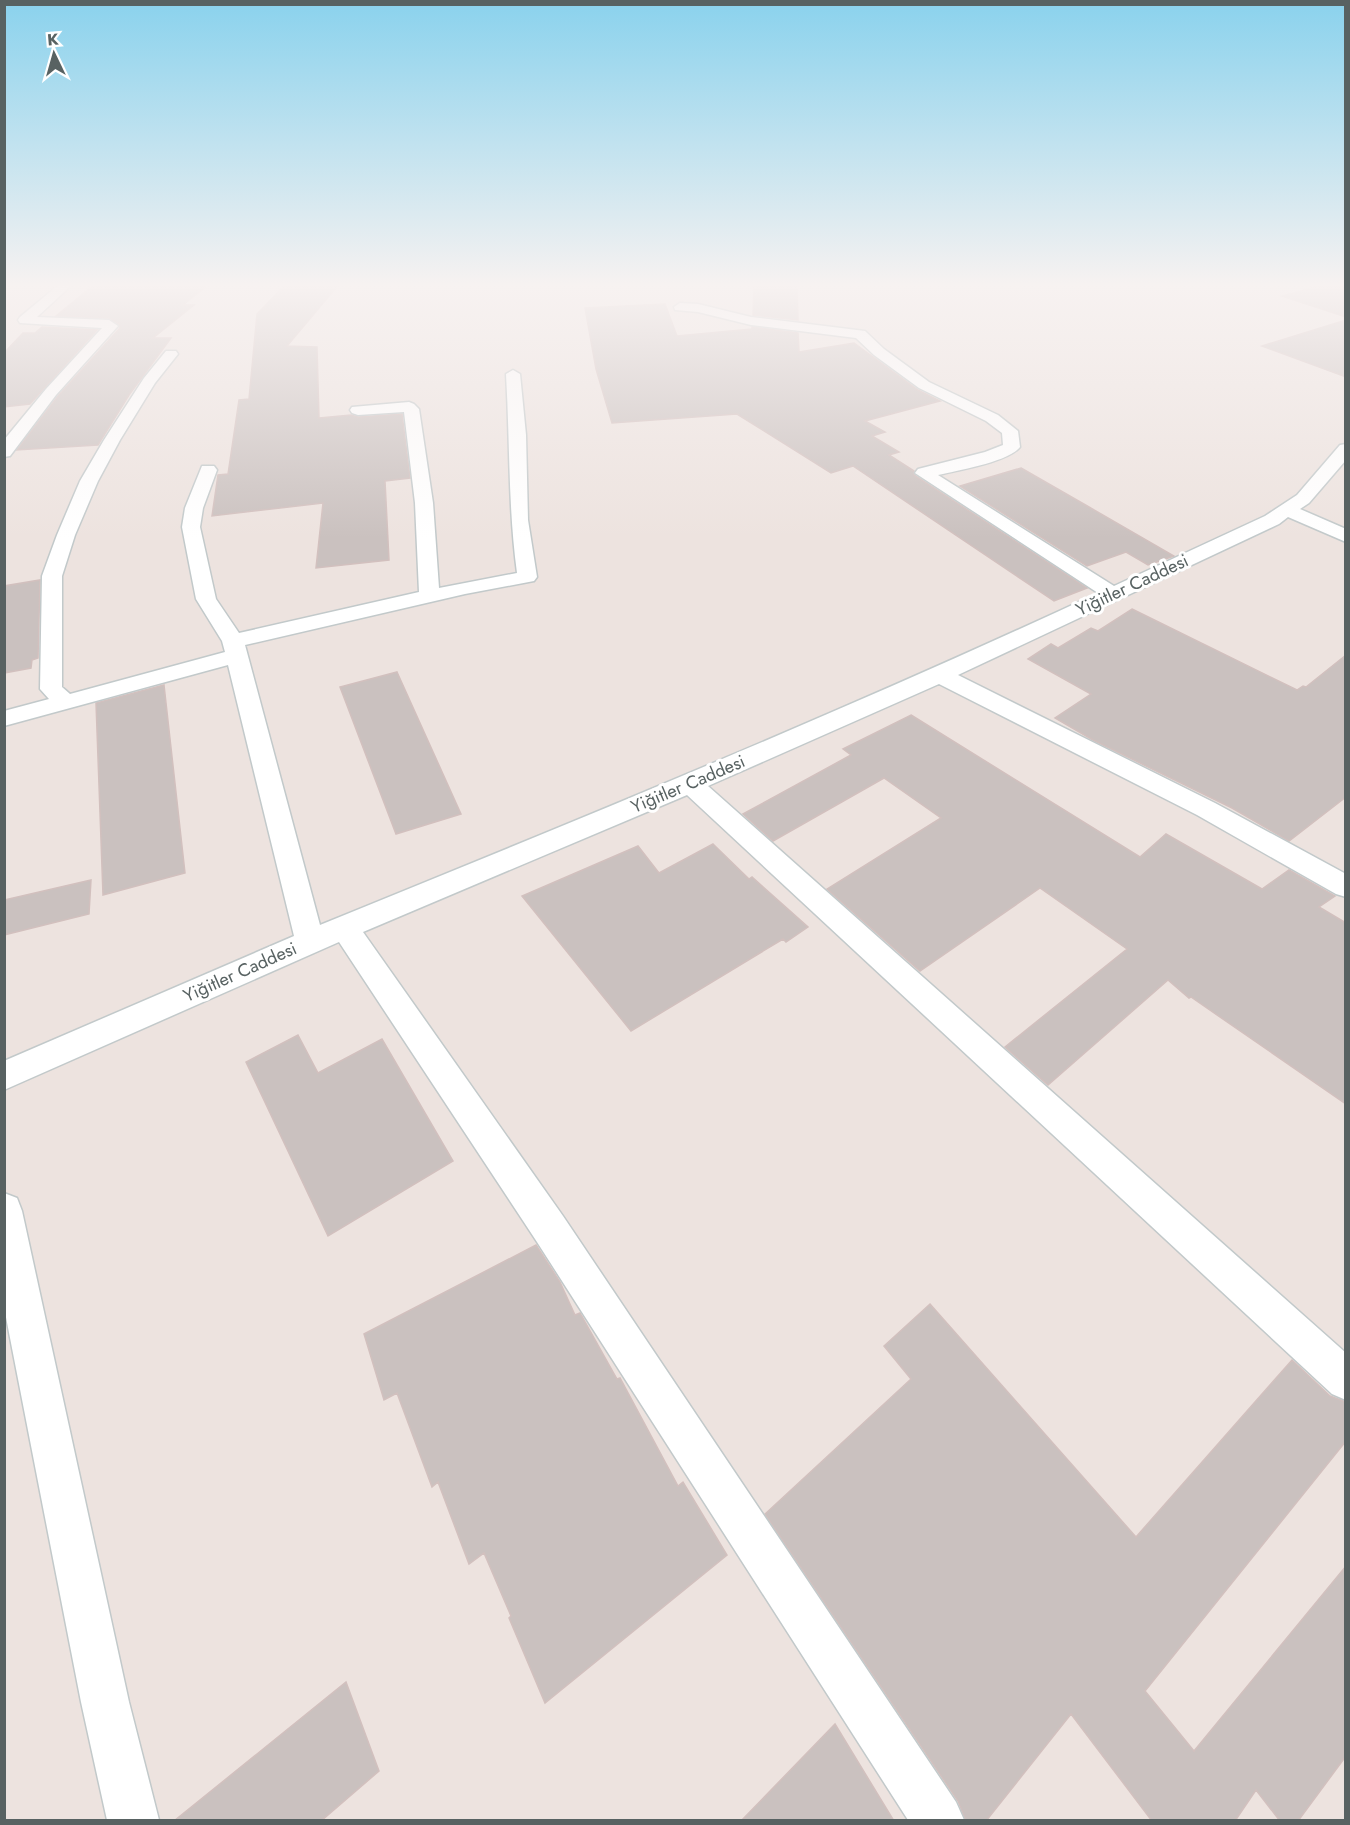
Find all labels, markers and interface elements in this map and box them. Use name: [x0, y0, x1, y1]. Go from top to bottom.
north arrow: [24, 24, 84, 84]
text: K: [46, 28, 60, 51]
street label: Yiğitler Caddesi: [1071, 547, 1193, 623]
street label: Yiğitler Caddesi: [627, 748, 749, 820]
street label: Yiğitler Caddesi: [179, 935, 301, 1009]

